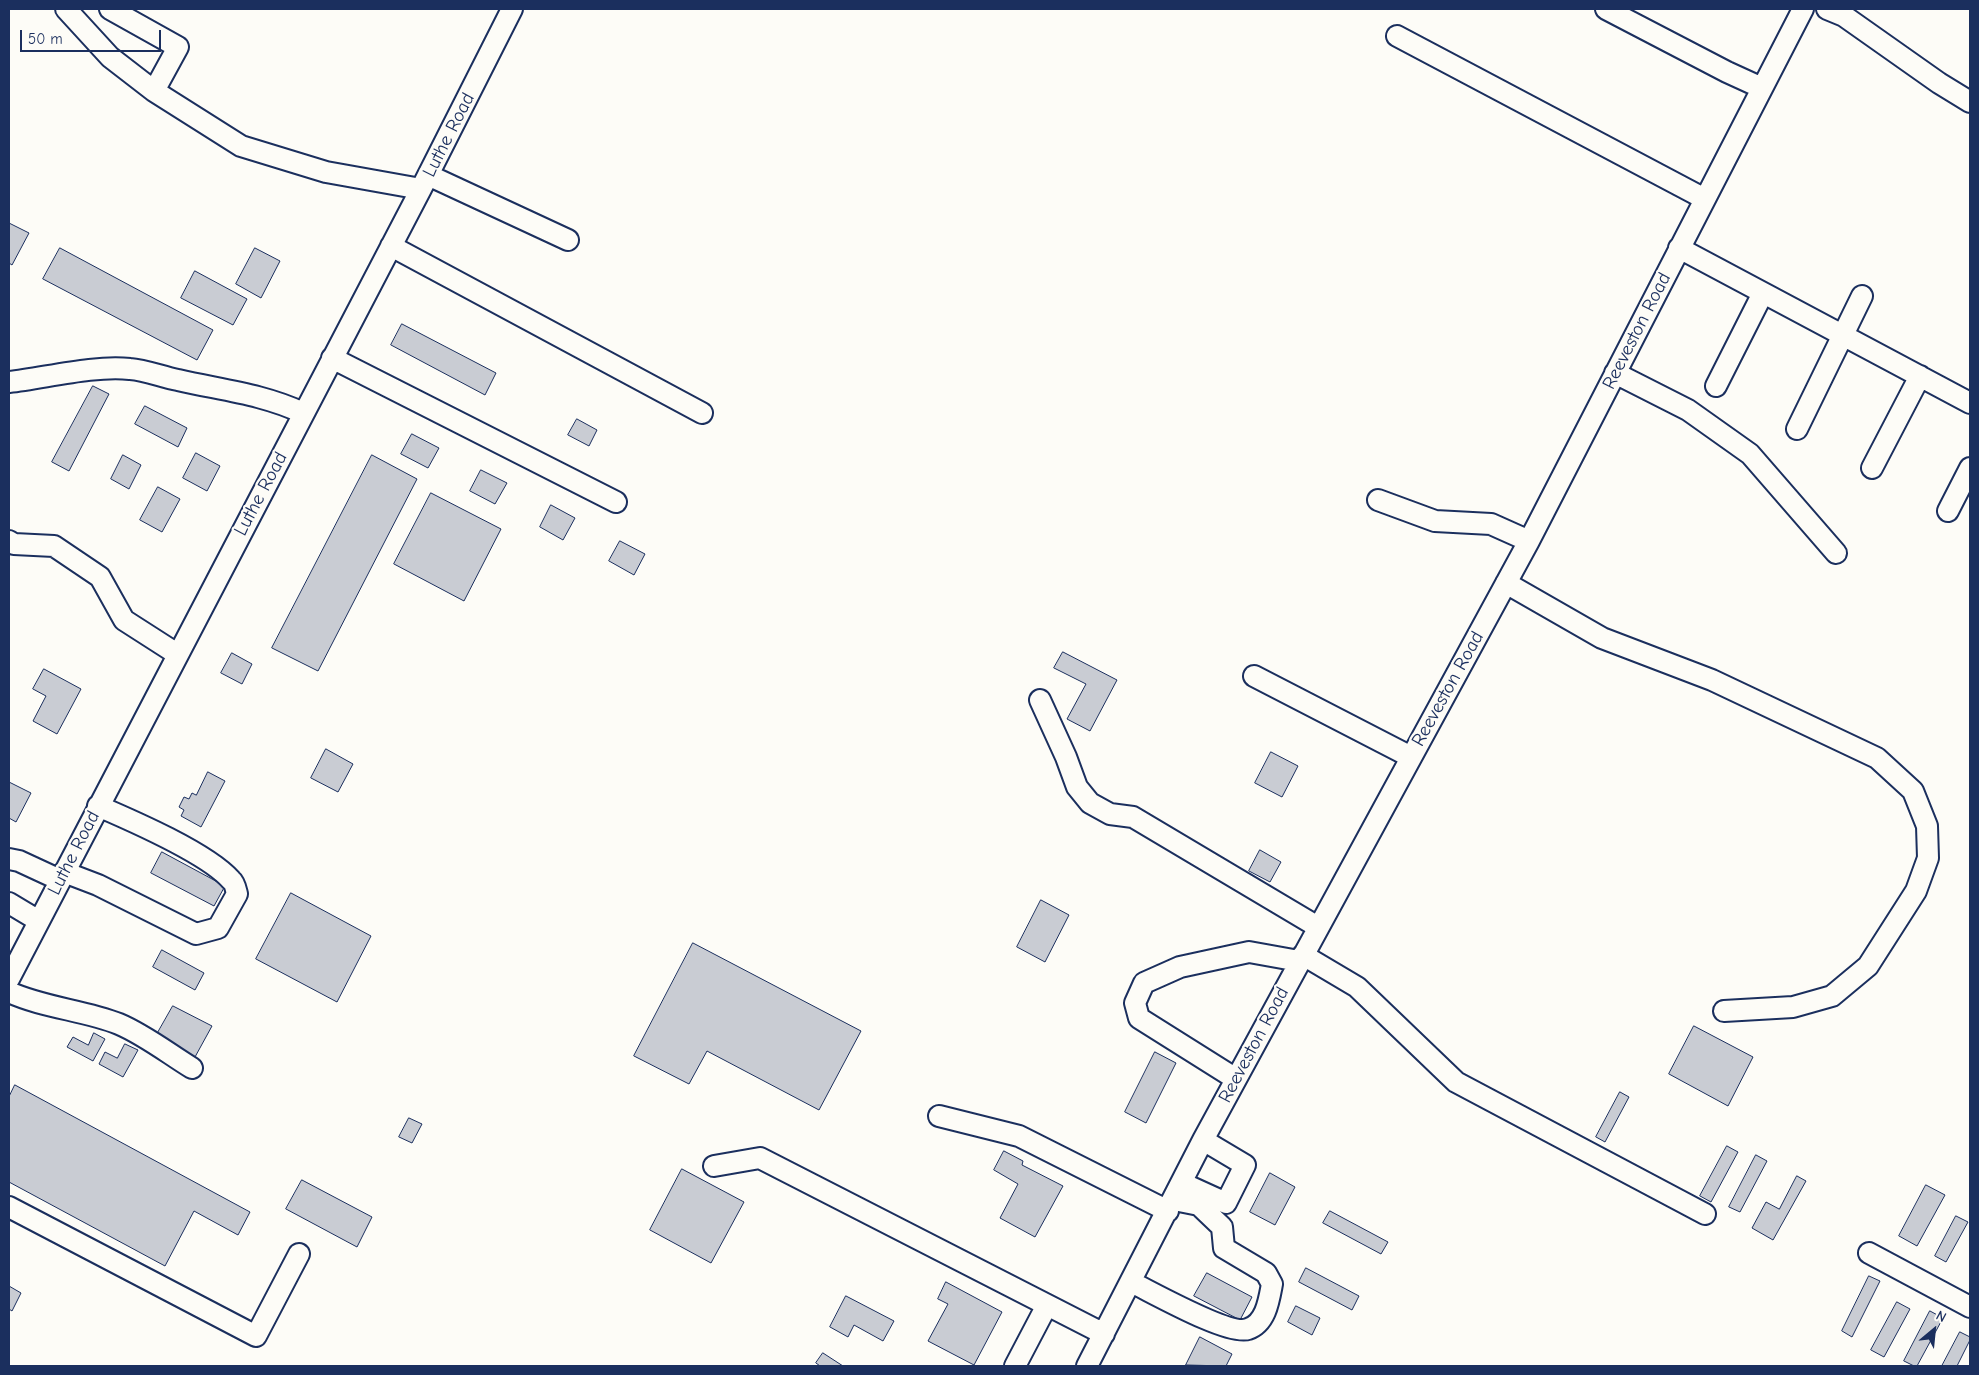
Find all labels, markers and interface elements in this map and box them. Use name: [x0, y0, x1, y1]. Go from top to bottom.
scale bar: [22, 20, 164, 52]
text: 50 m: [28, 30, 63, 48]
street label: Luthe Road: [418, 89, 480, 181]
street label: Reeveston Road: [1598, 269, 1676, 393]
street label: Luthe Road: [229, 448, 293, 540]
street label: Reeveston Road: [1407, 628, 1489, 750]
street label: Luthe Road: [43, 807, 105, 899]
street label: Reeveston Road: [1214, 983, 1294, 1107]
north arrow: [1909, 1305, 1959, 1355]
text: N: [1933, 1307, 1949, 1326]

